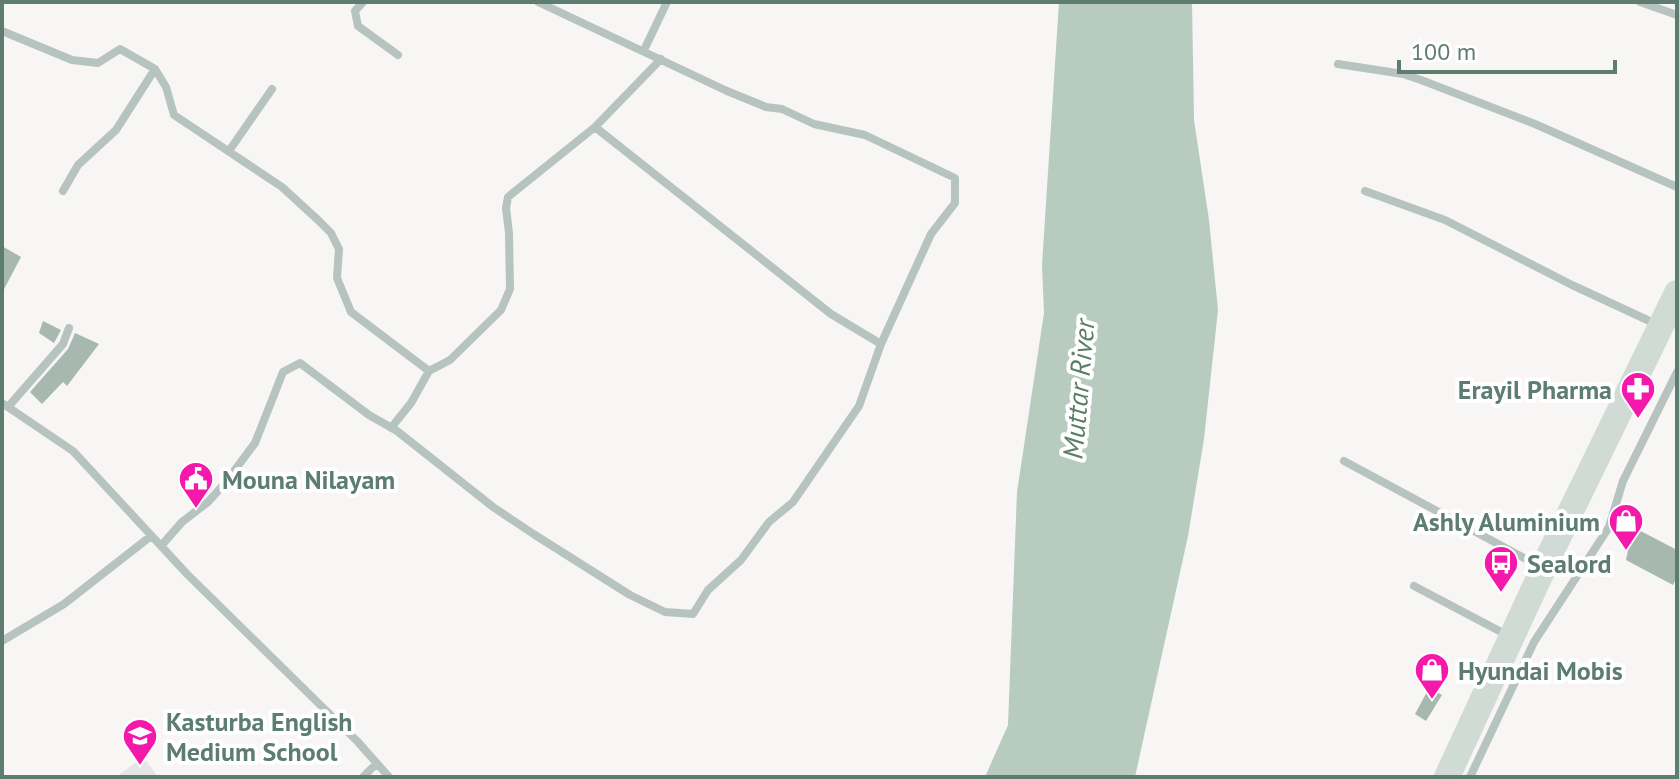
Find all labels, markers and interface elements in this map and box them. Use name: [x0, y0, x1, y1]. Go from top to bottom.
scale bar: [1399, 24, 1615, 74]
text: 100 m: [1411, 36, 1476, 67]
water label: Muttar River: [1053, 316, 1103, 460]
pharmacy icon: Erayil Pharma: [1619, 370, 1657, 420]
place label: Erayil Pharma: [1458, 373, 1612, 406]
public building icon: Mouna Nilayam: [177, 460, 215, 510]
place label: Mouna Nilayam: [222, 463, 395, 496]
shop icon: Ashly Aluminium: [1607, 502, 1645, 552]
place label: Ashly Aluminium: [1413, 505, 1600, 538]
bus stop icon: Sealord: [1482, 544, 1520, 594]
place label: Sealord: [1527, 547, 1612, 580]
shop icon: Hyundai Mobis: [1413, 651, 1451, 701]
place label: Hyundai Mobis: [1458, 654, 1623, 687]
place label: Kasturba English Medium School: [166, 705, 353, 768]
school or university icon: Kasturba English Medium School: [121, 717, 159, 767]

